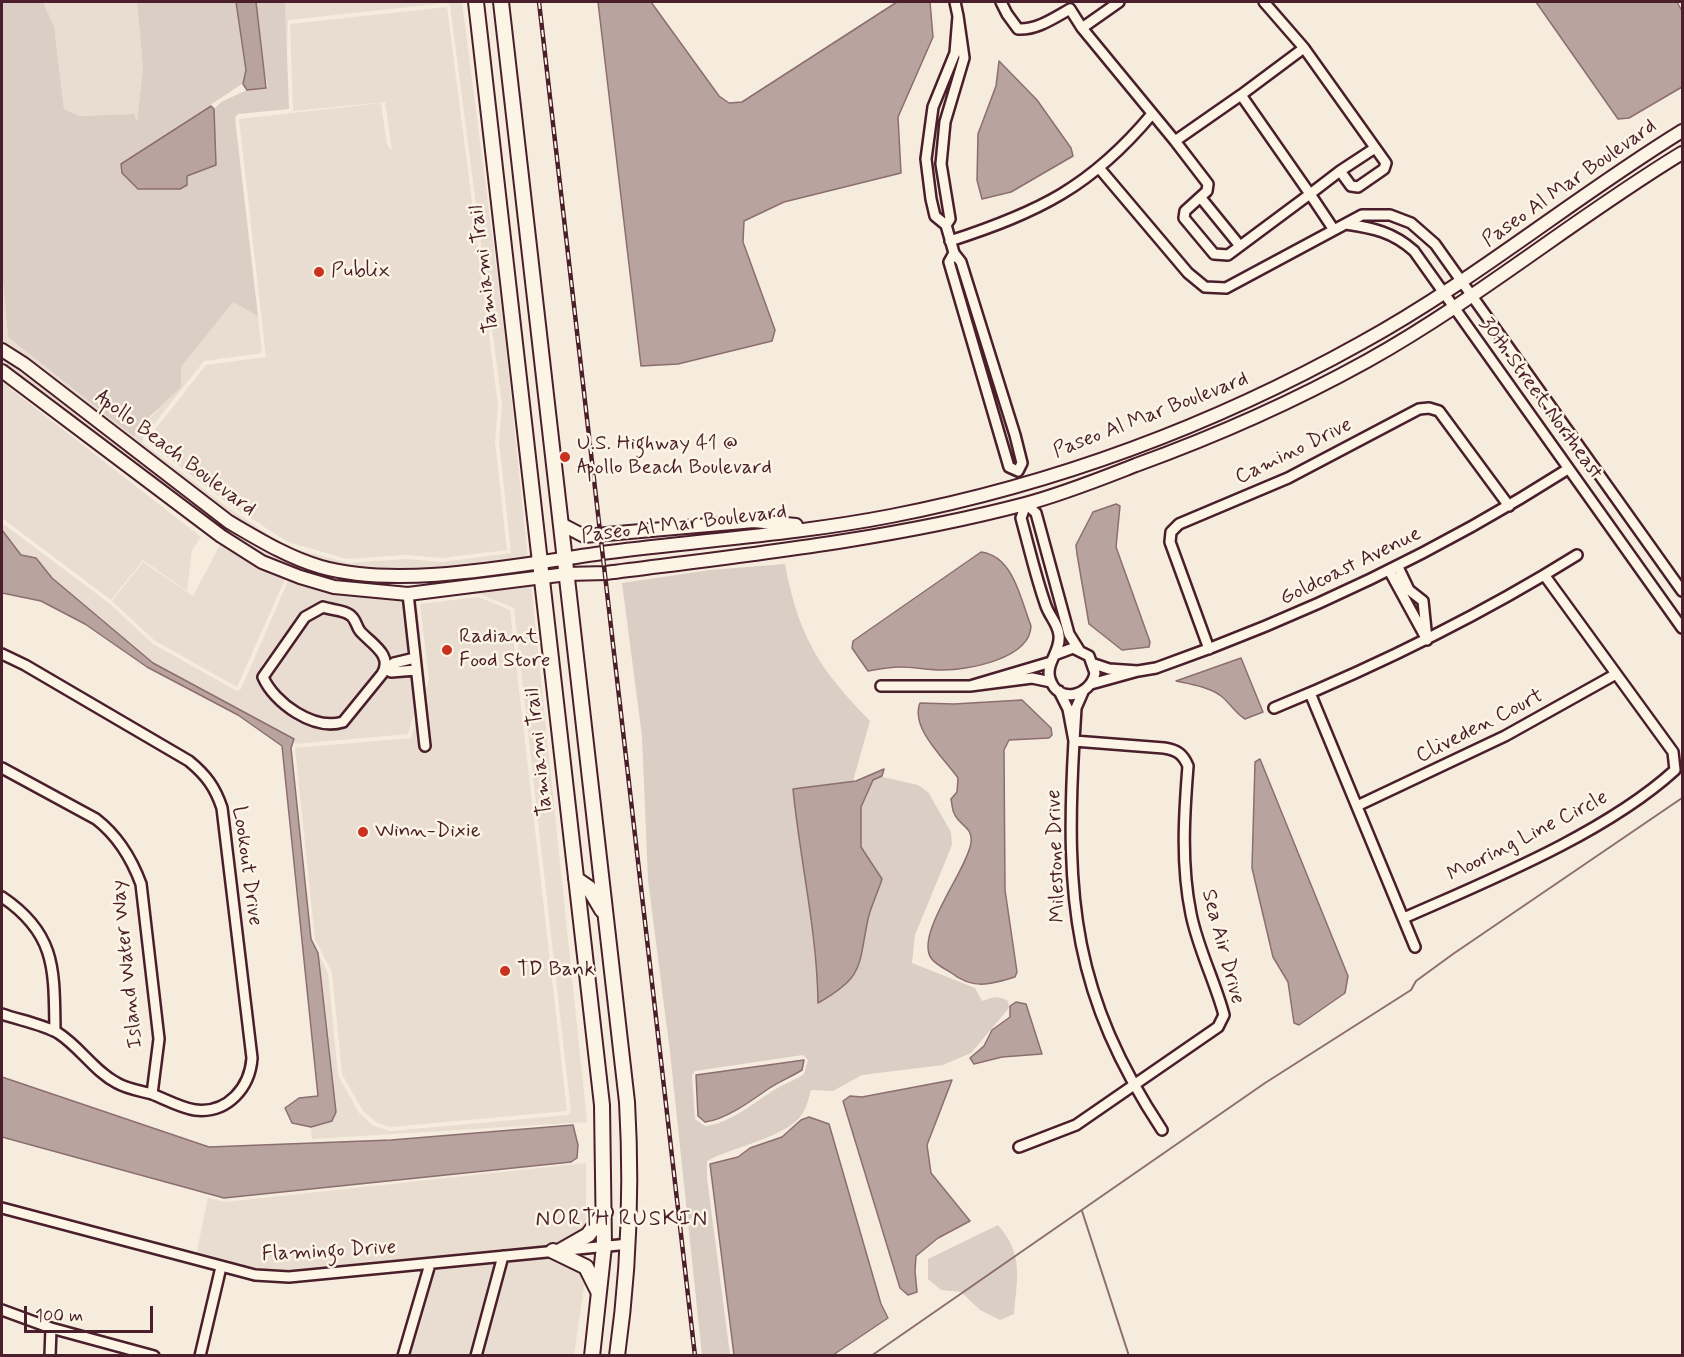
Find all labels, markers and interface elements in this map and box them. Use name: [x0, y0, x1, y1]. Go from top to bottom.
street label: Paseo Al Mar Boulevard: [1478, 114, 1662, 254]
street label: Tamiami Trail: [465, 204, 505, 334]
place label: Publix: [331, 259, 390, 285]
marker: Publix: [312, 265, 326, 279]
street label: 30th Street Northeast: [1473, 313, 1607, 485]
street label: Paseo Al Mar Boulevard: [1050, 367, 1252, 465]
street label: Apollo Beach Boulevard: [90, 385, 260, 523]
street label: Camino Drive: [1232, 413, 1356, 491]
place label: U.S. Highway 41 @ Apollo Beach Boulevard: [577, 432, 772, 482]
marker: U.S. Highway 41 @ Apollo Beach Boulevard: [558, 450, 572, 464]
street label: Paseo Al Mar Boulevard: [580, 500, 788, 550]
street label: Goldcoast Avenue: [1276, 522, 1426, 612]
place label: Radiant Food Store: [459, 625, 550, 675]
marker: Radiant Food Store: [440, 643, 454, 657]
street label: Cliveden Court: [1412, 684, 1548, 770]
street label: Tamiami Trail: [521, 687, 559, 817]
street label: Mooring Line Circle: [1444, 786, 1612, 888]
street label: Milestone Drive: [1042, 789, 1072, 923]
street label: Lookout Drive: [225, 805, 267, 927]
place label: Winn-Dixie: [375, 819, 481, 845]
marker: Winn-Dixie: [356, 825, 370, 839]
street label: Island Water Way: [107, 879, 149, 1049]
street label: Sea Air Drive: [1195, 887, 1249, 1007]
place label: TD Bank: [517, 958, 595, 984]
marker: TD Bank: [498, 964, 512, 978]
district label: NORTH RUSKIN: [536, 1207, 708, 1233]
street label: Flamingo Drive: [261, 1236, 397, 1268]
scale bar: [27, 1294, 156, 1332]
text: 100 m: [35, 1304, 83, 1328]

